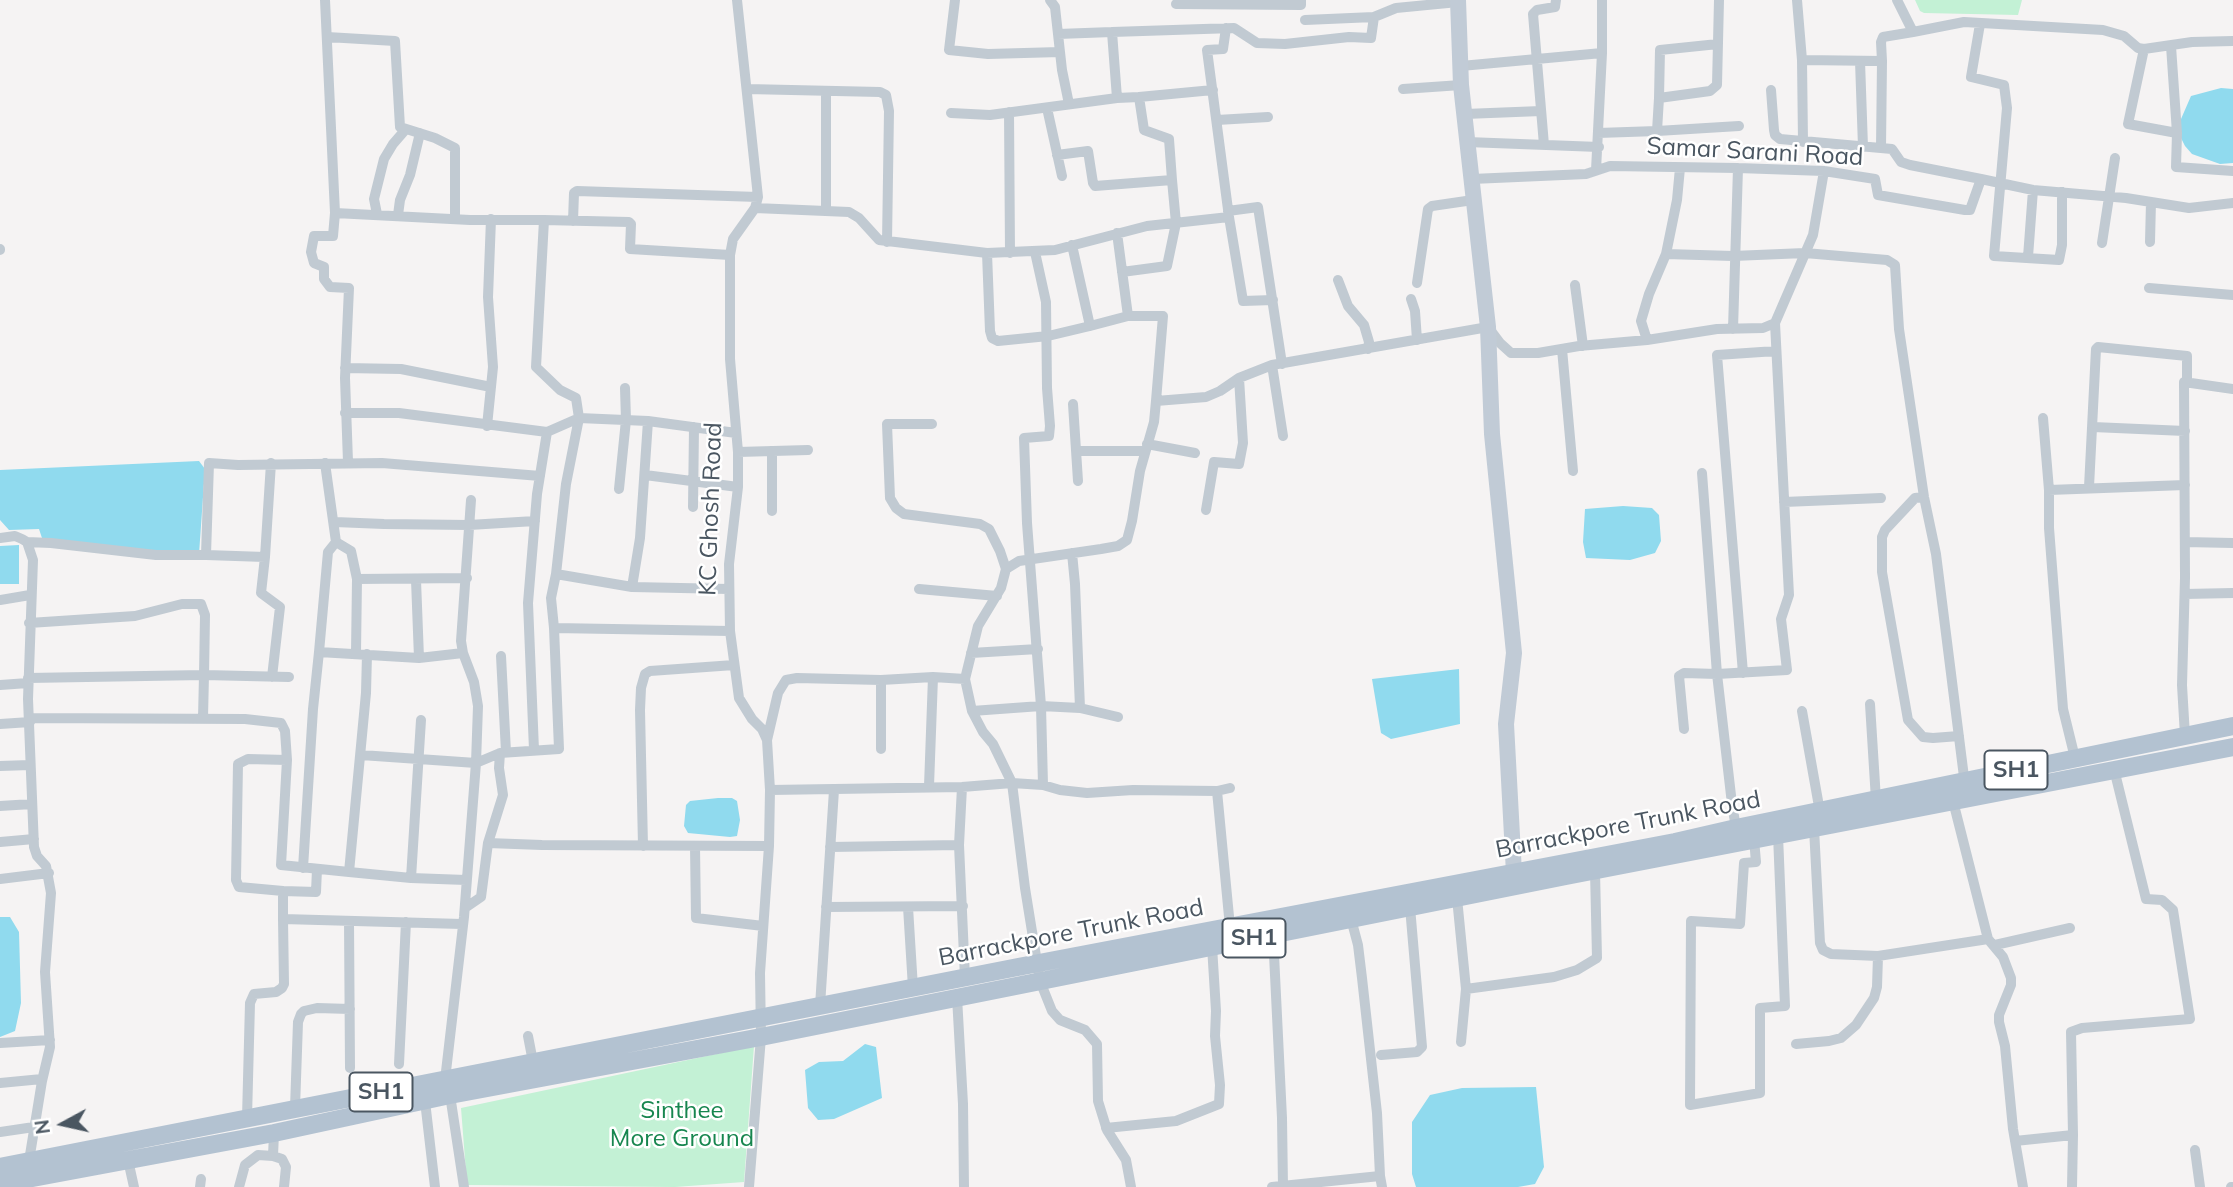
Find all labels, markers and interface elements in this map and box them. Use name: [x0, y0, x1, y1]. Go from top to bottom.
street label: Samar Sarani Road: [1646, 132, 1864, 172]
street label: KC Ghosh Road: [694, 422, 728, 596]
road number: SH1: [1984, 750, 2048, 790]
street label: Barrackpore Trunk Road: [1493, 785, 1763, 865]
street label: Barrackpore Trunk Road: [936, 893, 1206, 973]
road number: SH1: [1222, 918, 1286, 958]
road number: SH1: [350, 1072, 412, 1112]
north arrow: [28, 1089, 98, 1159]
park label: Sinthee More Ground: [610, 1097, 754, 1153]
text: N: [29, 1118, 55, 1136]

